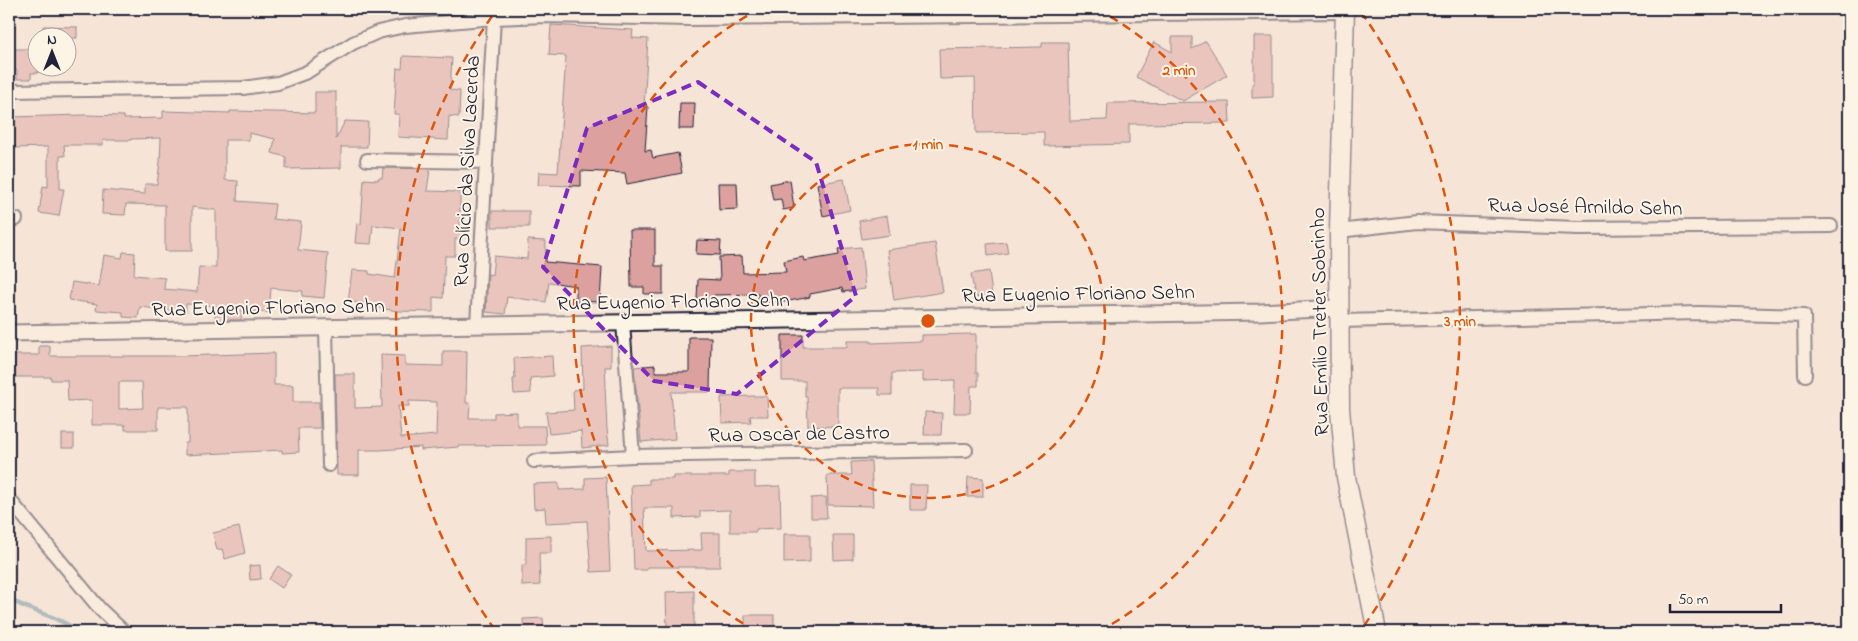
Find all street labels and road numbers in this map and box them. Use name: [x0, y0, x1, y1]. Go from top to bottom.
street label: Rua Olício da Silva Lacerda: [447, 55, 489, 288]
street label: Rua José Arnildo Sehn: [1487, 191, 1683, 225]
street label: Rua Emílio Treter Sobrinho: [1304, 207, 1338, 437]
street label: Rua Eugenio Floriano Sehn: [961, 278, 1195, 314]
street label: Rua Eugenio Floriano Sehn: [556, 286, 790, 322]
street label: Rua Eugenio Floriano Sehn: [151, 292, 385, 328]
street label: Rua Oscar de Castro: [708, 418, 890, 452]

